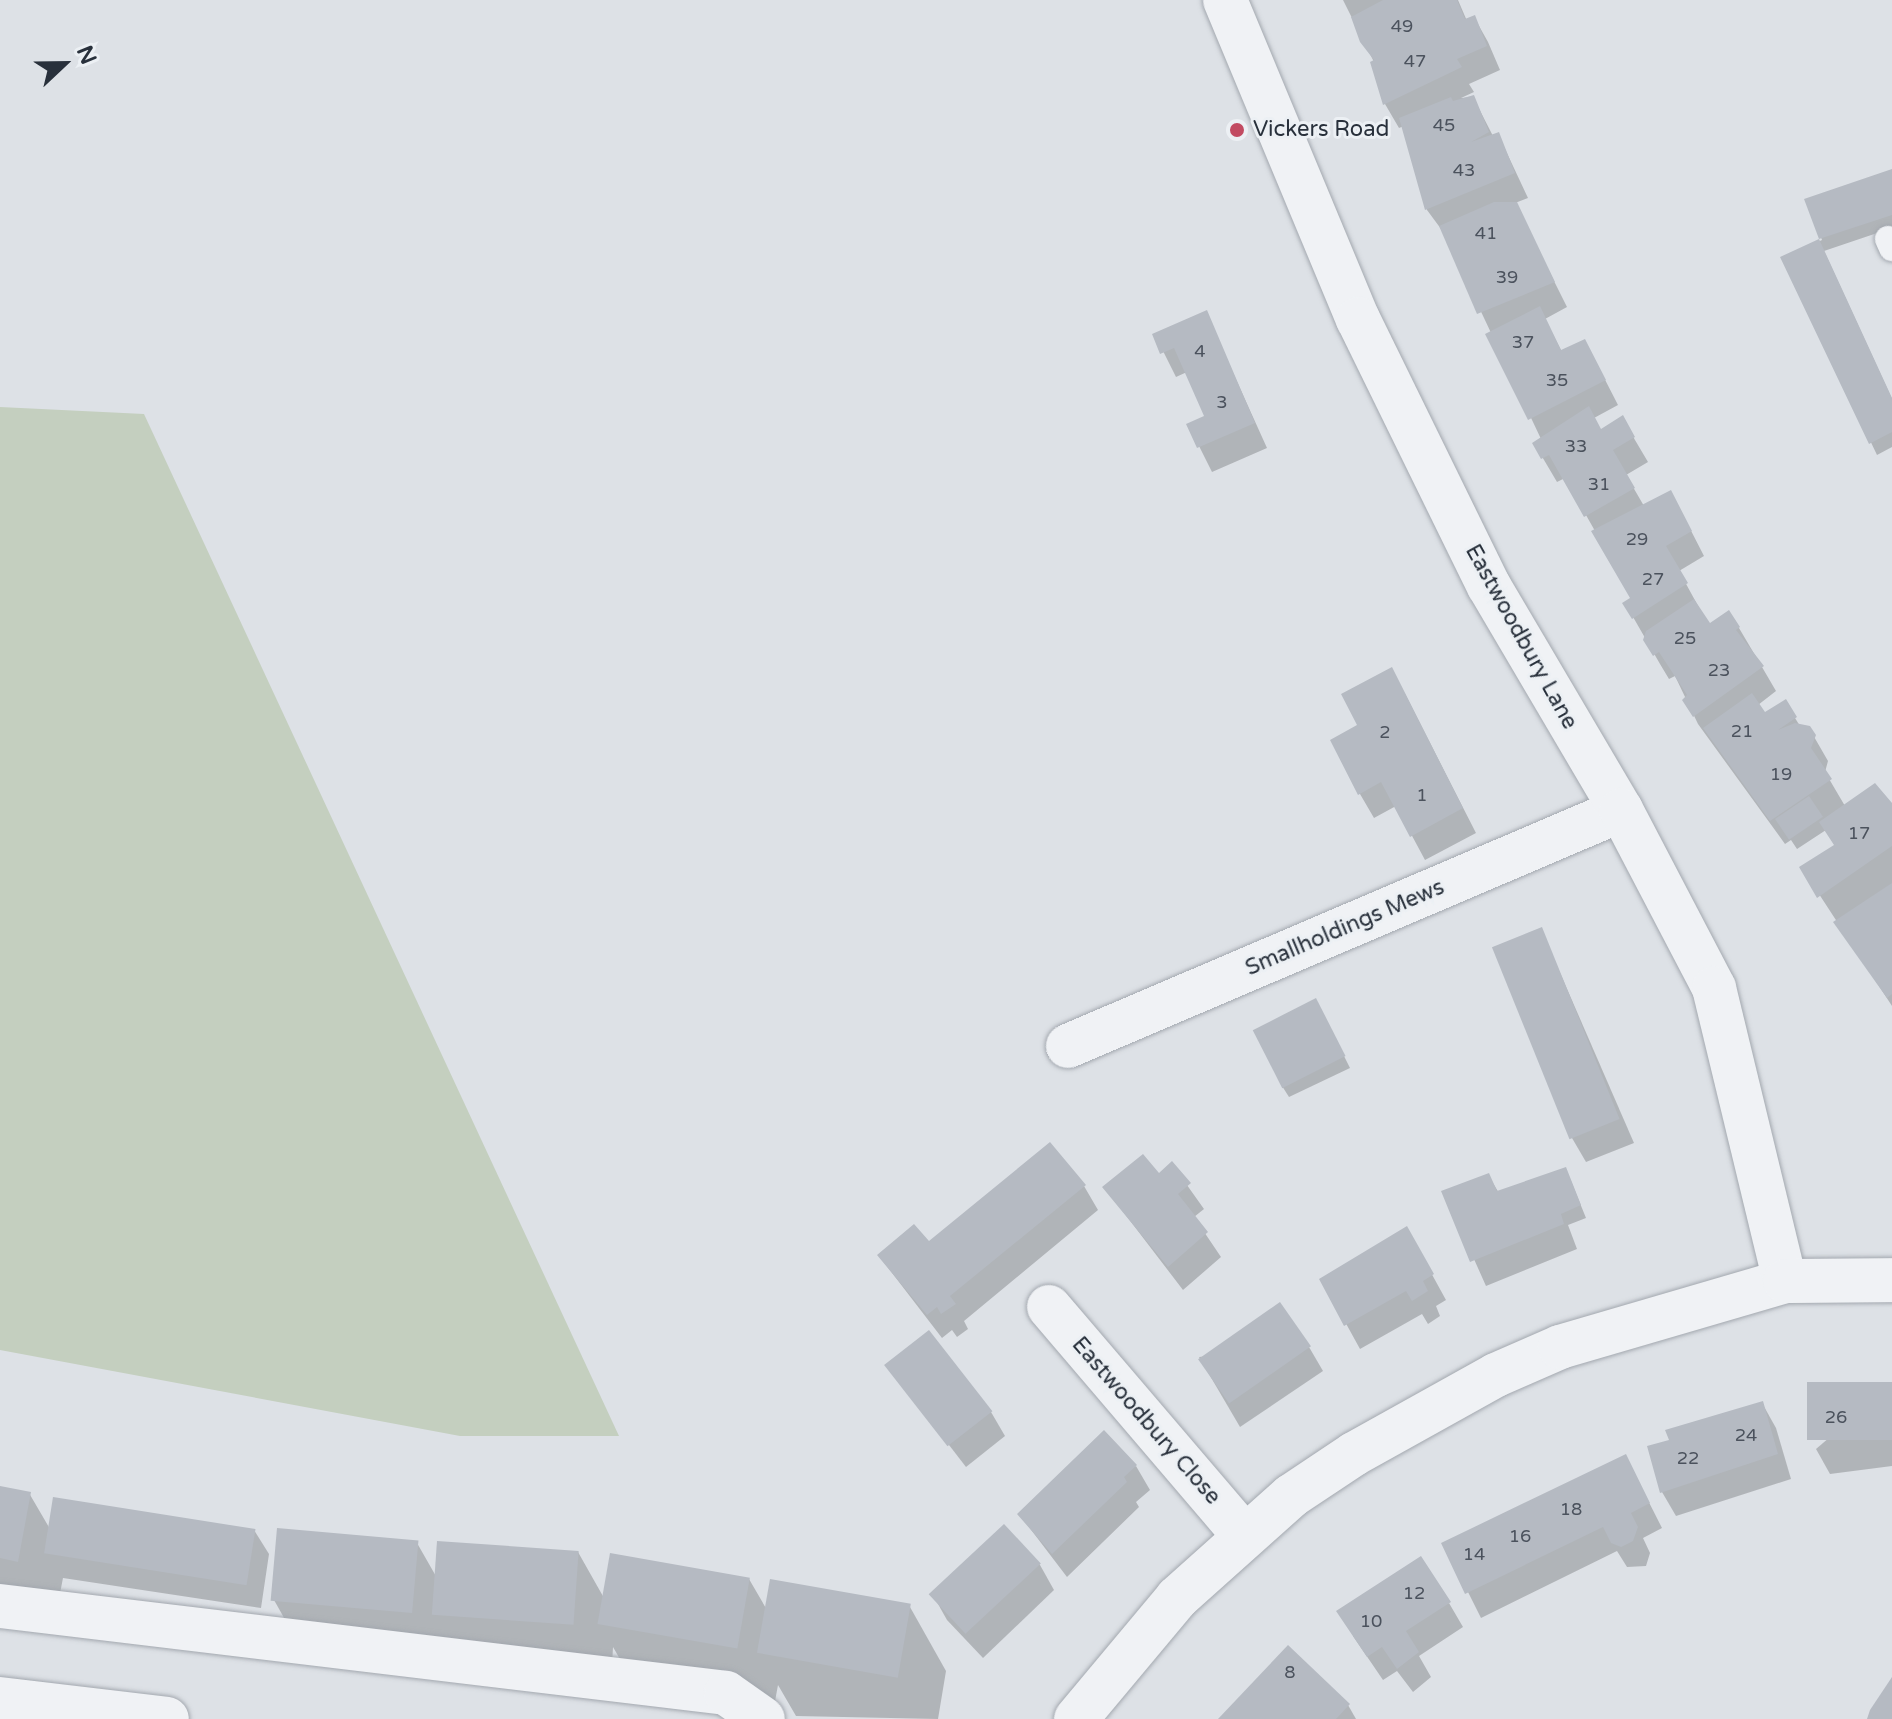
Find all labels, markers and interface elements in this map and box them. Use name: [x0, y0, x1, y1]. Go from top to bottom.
house number: 49: [1391, 15, 1413, 37]
north arrow: [24, 24, 104, 104]
text: N: [71, 42, 102, 68]
house number: 47: [1404, 50, 1426, 72]
house number: 45: [1433, 114, 1455, 136]
place label: Vickers Road: [1253, 117, 1389, 143]
marker: Vickers Road: [1228, 121, 1246, 139]
house number: 43: [1453, 159, 1475, 181]
house number: 41: [1475, 222, 1497, 244]
house number: 39: [1496, 266, 1518, 288]
house number: 37: [1512, 331, 1534, 353]
house number: 4: [1194, 340, 1206, 362]
house number: 35: [1546, 369, 1568, 391]
house number: 3: [1216, 391, 1228, 413]
house number: 33: [1565, 435, 1587, 457]
house number: 31: [1588, 473, 1610, 495]
house number: 29: [1626, 528, 1648, 550]
street label: Eastwoodbury Lane: [1459, 540, 1583, 734]
house number: 27: [1642, 568, 1664, 590]
house number: 25: [1674, 627, 1696, 649]
house number: 23: [1708, 659, 1730, 681]
house number: 21: [1731, 720, 1753, 742]
house number: 2: [1379, 721, 1391, 743]
house number: 19: [1770, 763, 1792, 785]
house number: 1: [1416, 784, 1428, 806]
house number: 17: [1848, 822, 1870, 844]
street label: Smallholdings Mews: [1242, 874, 1448, 982]
street label: Eastwoodbury Close: [1066, 1332, 1226, 1510]
house number: 26: [1825, 1406, 1847, 1428]
house number: 24: [1735, 1424, 1757, 1446]
house number: 22: [1677, 1447, 1699, 1469]
house number: 18: [1560, 1498, 1582, 1520]
house number: 16: [1509, 1525, 1531, 1547]
house number: 14: [1463, 1543, 1485, 1565]
house number: 12: [1403, 1582, 1425, 1604]
house number: 10: [1360, 1610, 1382, 1632]
house number: 8: [1284, 1661, 1296, 1683]

